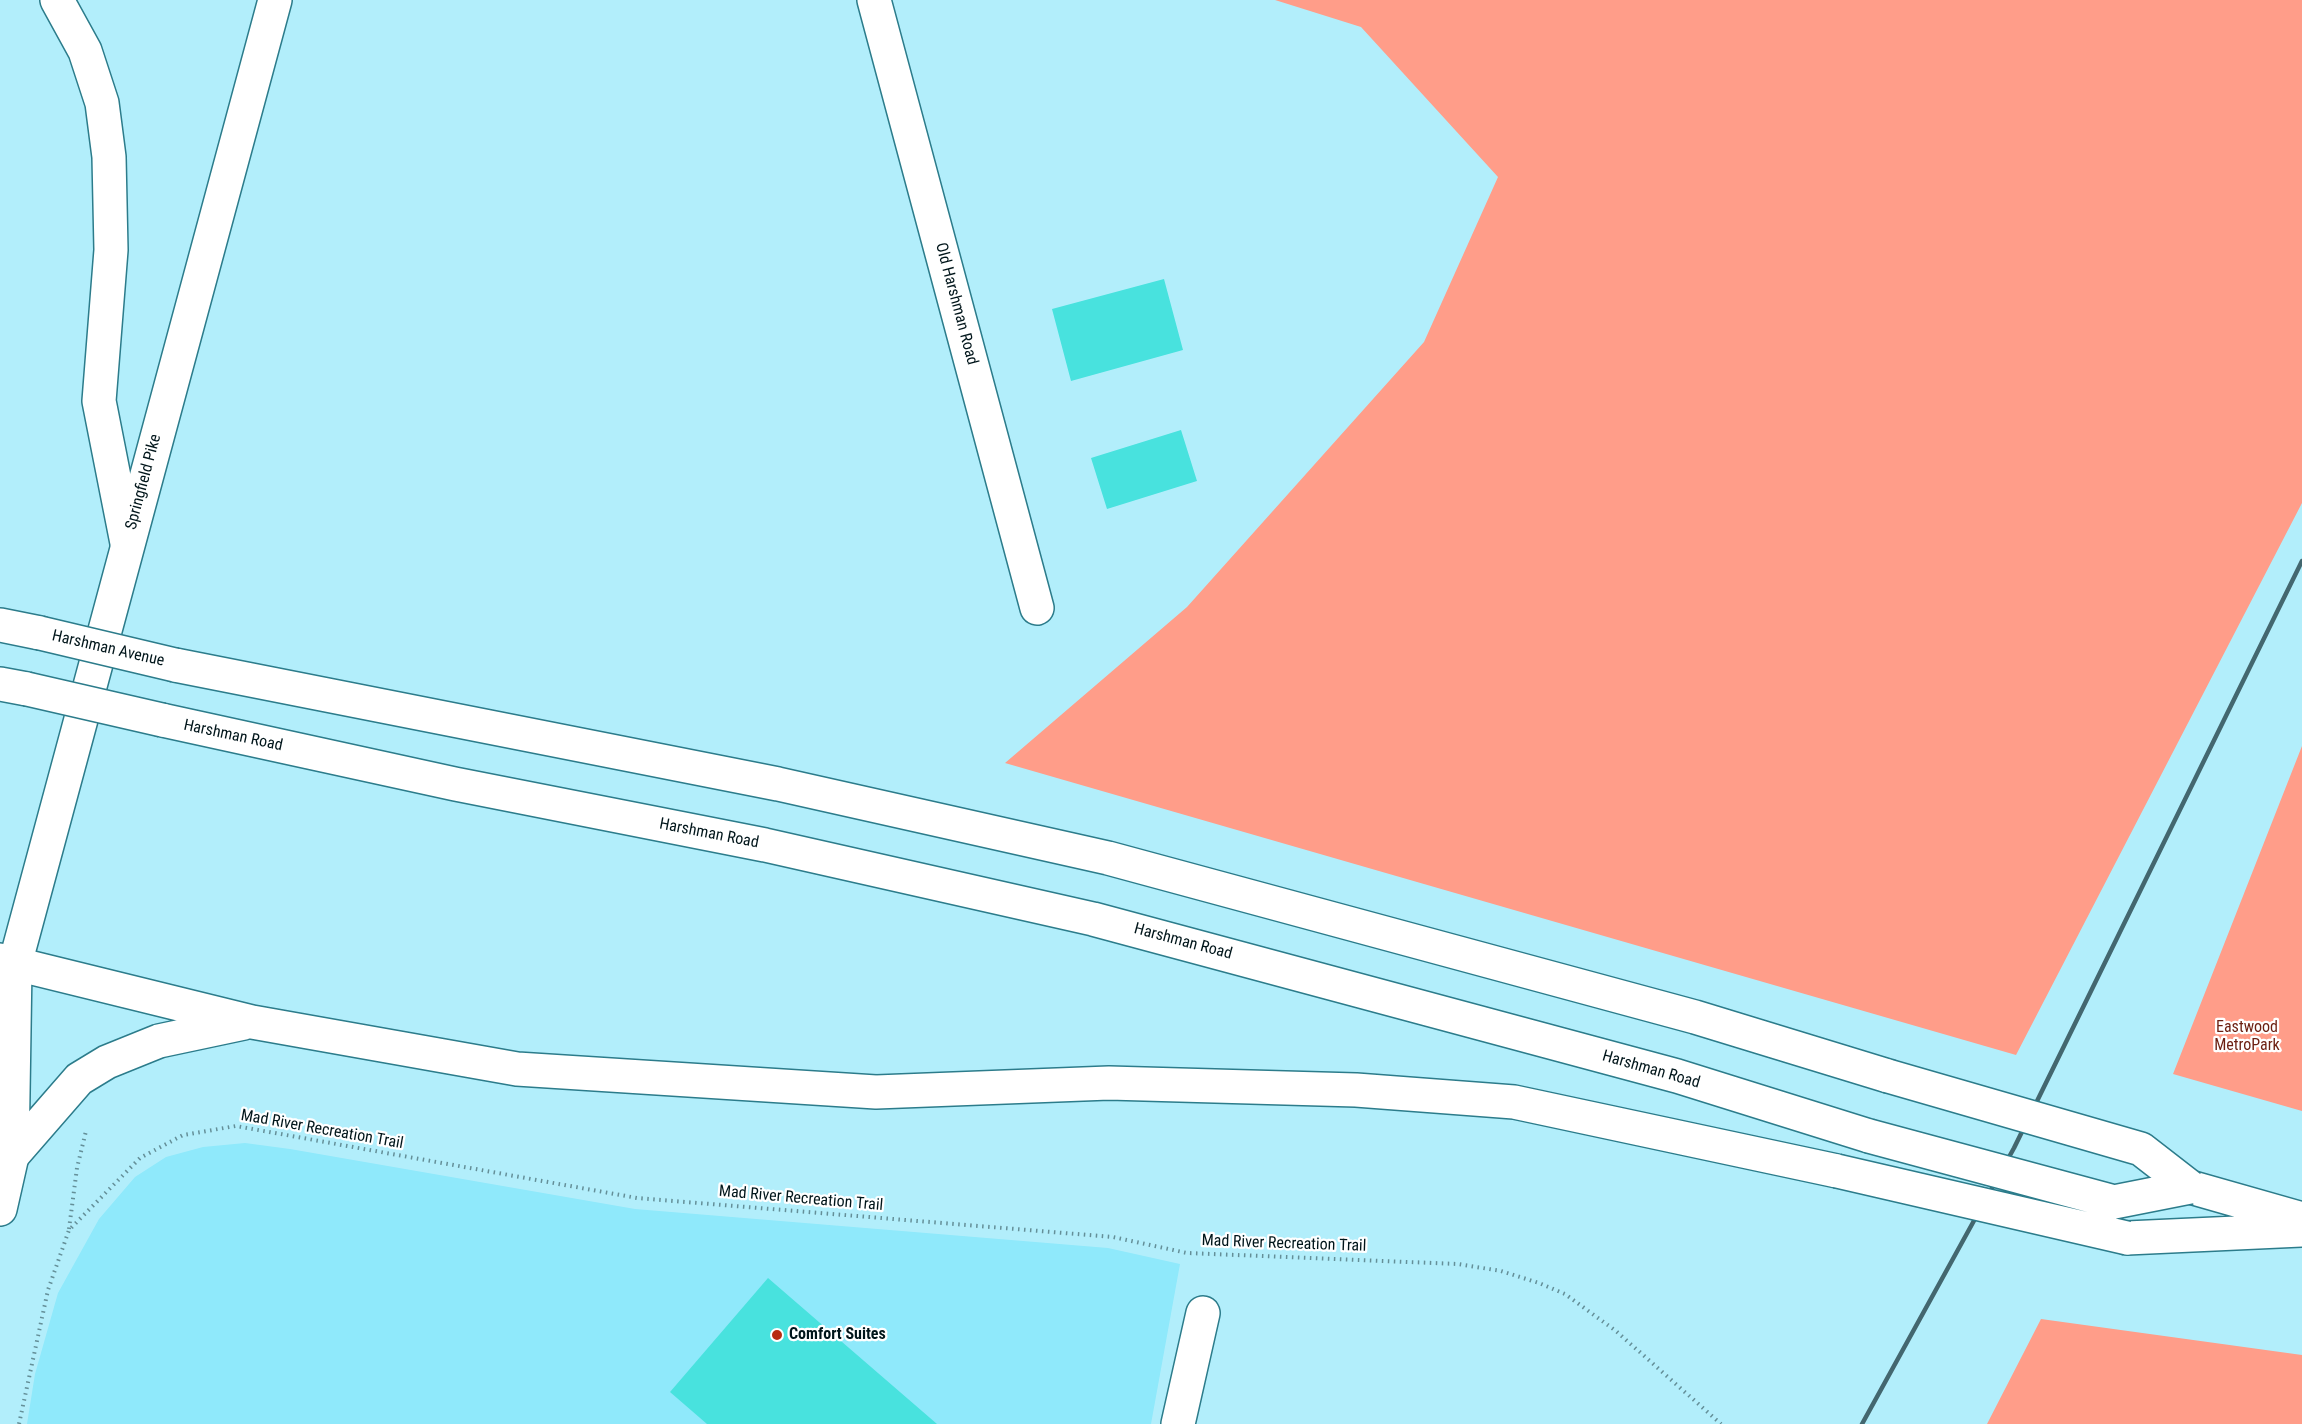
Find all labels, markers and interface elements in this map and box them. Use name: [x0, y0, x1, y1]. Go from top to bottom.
street label: Old Harshman Road: [930, 241, 982, 367]
street label: Springfield Pike: [122, 432, 166, 532]
street label: Harshman Avenue: [50, 627, 166, 671]
street label: Harshman Road: [182, 716, 284, 756]
street label: Harshman Road: [658, 815, 760, 853]
street label: Harshman Road: [1132, 920, 1234, 964]
park label: Eastwood MetroPark: [2214, 1018, 2280, 1056]
street label: Harshman Road: [1600, 1047, 1702, 1093]
street label: Mad River Recreation Trail: [239, 1106, 405, 1154]
street label: Mad River Recreation Trail: [718, 1182, 884, 1216]
street label: Mad River Recreation Trail: [1201, 1232, 1367, 1256]
place label: Comfort Suites: [789, 1325, 886, 1345]
marker: Comfort Suites: [770, 1328, 784, 1342]

